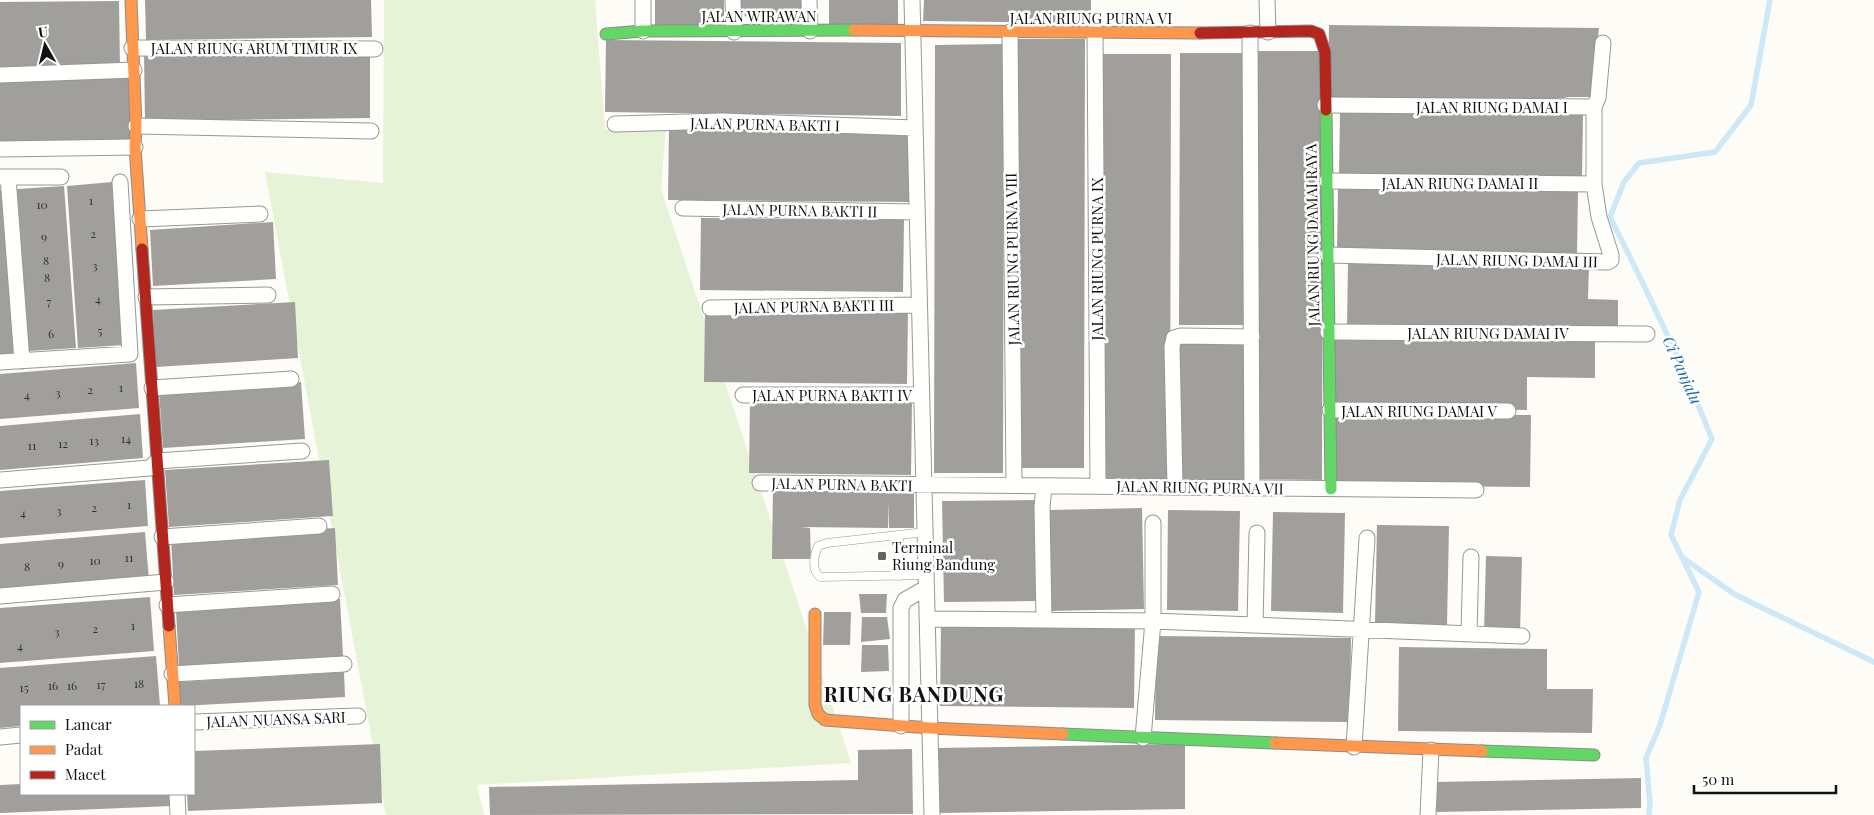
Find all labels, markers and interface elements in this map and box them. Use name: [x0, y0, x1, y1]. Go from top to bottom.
street label: JALAN WIRAWAN: [700, 6, 817, 26]
street label: JALAN RIUNG PURNA VI: [1009, 8, 1172, 28]
north arrow: [20, 20, 70, 70]
text: U: [37, 22, 50, 42]
street label: JALAN RIUNG ARUM TIMUR IX: [150, 38, 358, 58]
street label: JALAN RIUNG DAMAI I: [1415, 97, 1568, 117]
street label: JALAN PURNA BAKTI I: [689, 113, 840, 135]
street label: JALAN RIUNG DAMAI RAYA: [1300, 143, 1324, 328]
street label: JALAN RIUNG PURNA VIII: [1000, 173, 1024, 346]
street label: JALAN RIUNG DAMAI II: [1381, 173, 1538, 193]
street label: JALAN RIUNG PURNA IX: [1087, 177, 1107, 342]
house number: 1: [89, 192, 94, 208]
house number: 10: [36, 196, 48, 212]
street label: JALAN PURNA BAKTI II: [721, 199, 878, 221]
house number: 2: [90, 225, 96, 241]
house number: 9: [41, 228, 47, 244]
street label: JALAN RIUNG DAMAI III: [1435, 249, 1598, 271]
house number: 8: [43, 252, 49, 268]
house number: 3: [92, 257, 98, 273]
house number: 8: [44, 269, 50, 285]
house number: 4: [95, 290, 101, 306]
house number: 7: [47, 293, 52, 309]
street label: JALAN PURNA BAKTI III: [733, 295, 894, 317]
house number: 5: [98, 322, 103, 338]
street label: JALAN RIUNG DAMAI IV: [1406, 323, 1569, 343]
house number: 6: [48, 325, 54, 341]
water label: Ci Panjalu: [1659, 332, 1707, 408]
house number: 1: [119, 379, 124, 395]
house number: 2: [87, 381, 93, 397]
house number: 3: [55, 384, 61, 400]
street label: JALAN PURNA BAKTI IV: [751, 385, 912, 405]
house number: 4: [24, 386, 30, 402]
street label: JALAN RIUNG DAMAI V: [1340, 401, 1497, 421]
house number: 14: [121, 430, 131, 446]
house number: 13: [89, 432, 99, 448]
house number: 12: [58, 435, 68, 451]
house number: 11: [28, 437, 37, 453]
street label: JALAN PURNA BAKTI: [770, 473, 913, 495]
street label: JALAN RIUNG PURNA VII: [1115, 476, 1284, 498]
house number: 1: [127, 496, 132, 512]
house number: 2: [91, 499, 97, 515]
house number: 3: [56, 502, 62, 518]
house number: 4: [20, 504, 26, 520]
place label: Terminal Riung Bandung: [892, 537, 995, 574]
house number: 11: [125, 549, 134, 565]
marker: Terminal Riung Bandung: [876, 550, 888, 562]
house number: 10: [89, 552, 101, 568]
house number: 9: [58, 555, 64, 571]
house number: 8: [24, 558, 30, 574]
house number: 1: [131, 617, 136, 633]
house number: 2: [92, 620, 98, 636]
house number: 3: [54, 623, 60, 639]
house number: 4: [17, 637, 23, 653]
house number: 18: [134, 675, 144, 691]
house number: 17: [96, 676, 106, 692]
house number: 16: [48, 677, 58, 693]
house number: 16: [67, 677, 77, 693]
house number: 15: [19, 679, 29, 695]
district label: RIUNG BANDUNG: [824, 680, 1004, 707]
legend: [20, 705, 195, 795]
street label: JALAN NUANSA SARI: [205, 707, 346, 731]
text: Lancar: [65, 714, 112, 734]
text: Padat: [65, 739, 103, 759]
scale bar: [1694, 762, 1836, 794]
text: Macet: [65, 764, 106, 784]
text: 50 m: [1702, 769, 1735, 789]

